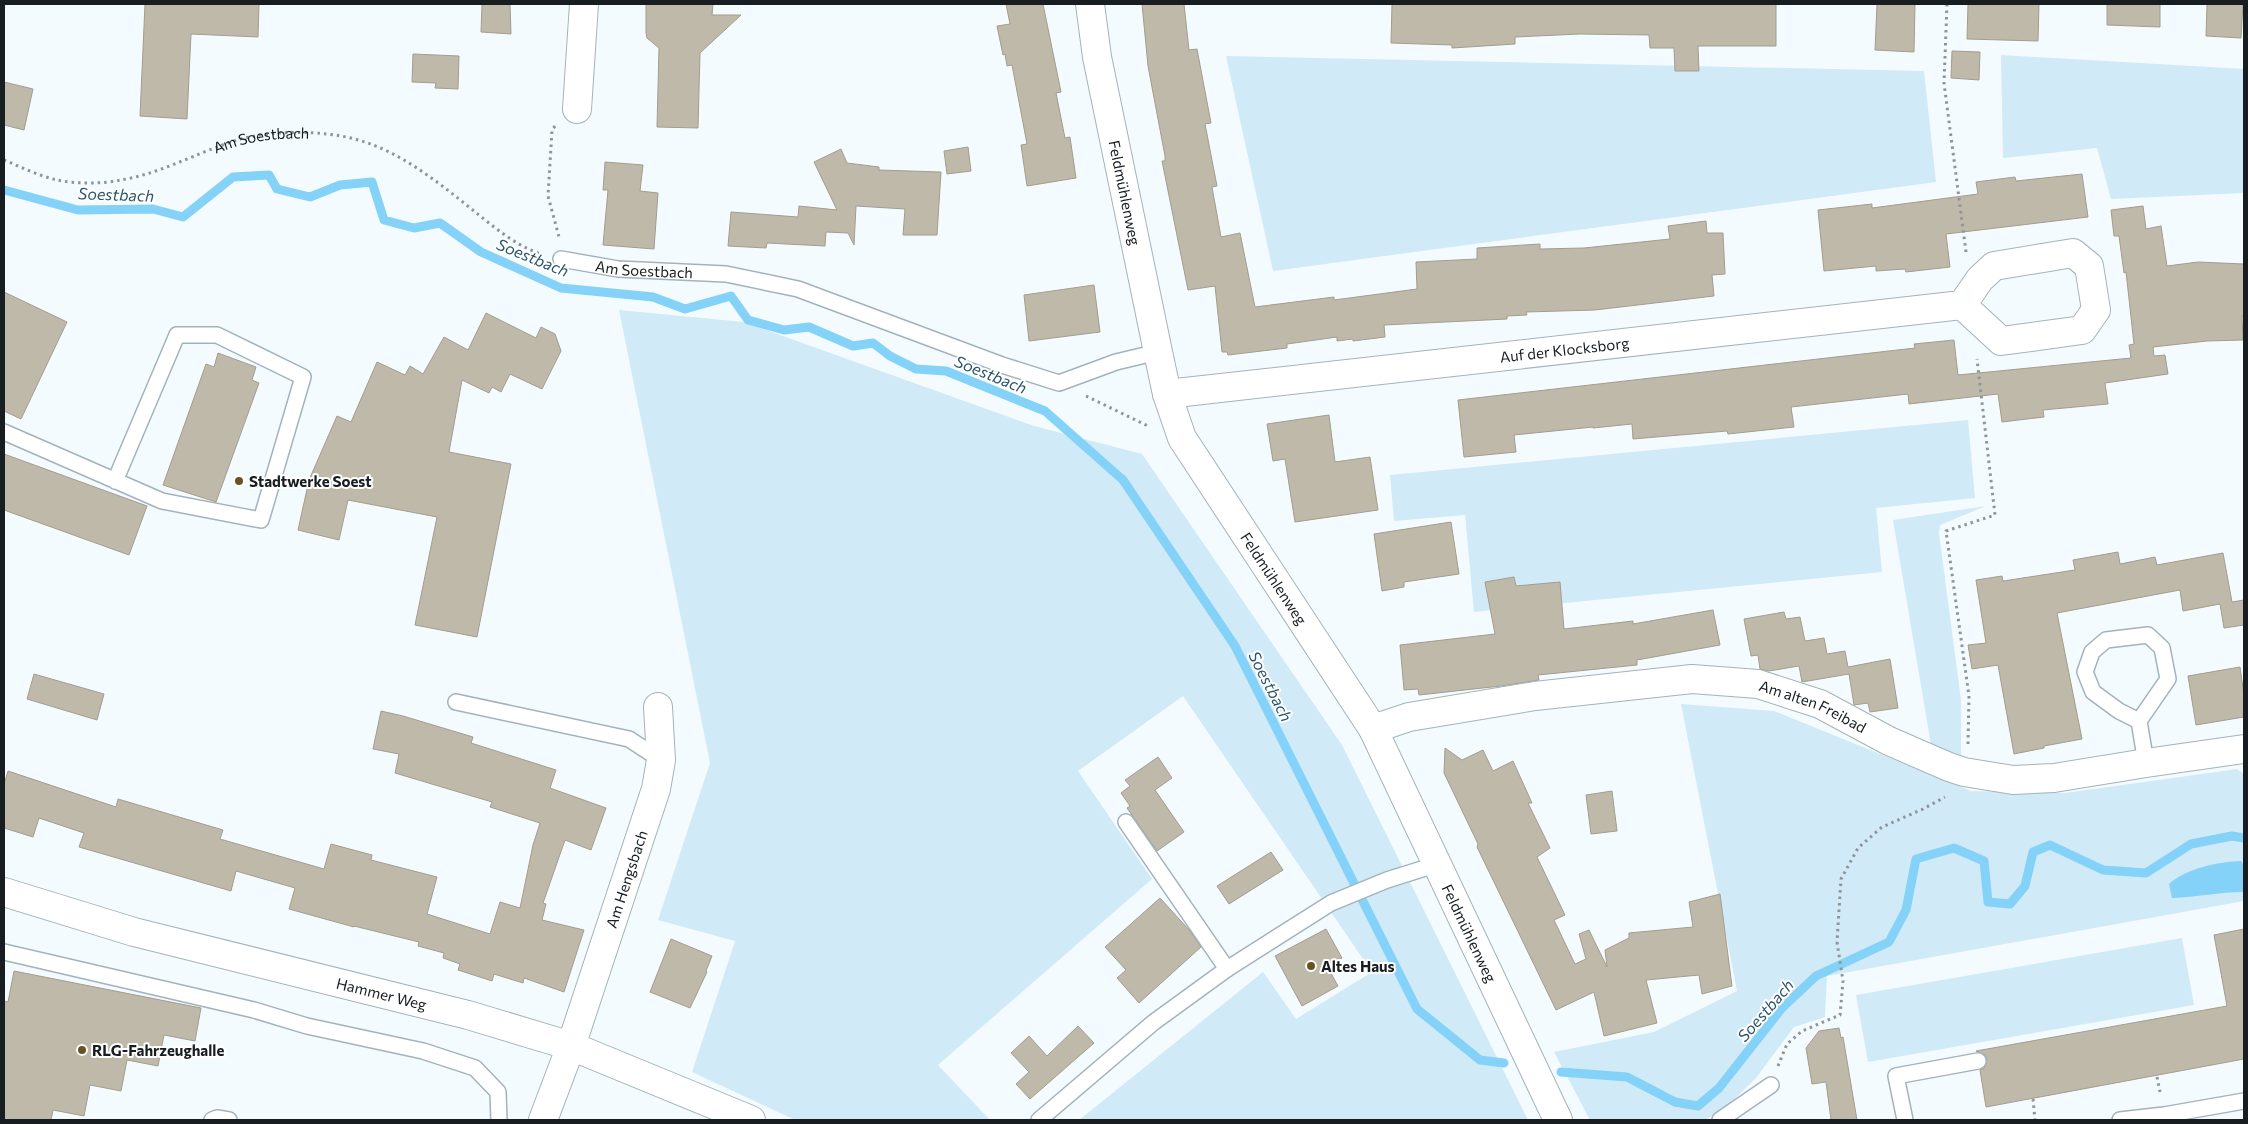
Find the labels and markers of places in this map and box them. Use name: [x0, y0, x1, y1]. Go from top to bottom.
place label: Stadtwerke Soest: [249, 472, 372, 490]
marker: Stadtwerke Soest: [233, 475, 245, 487]
place label: Altes Haus: [1321, 957, 1395, 975]
marker: Altes Haus: [1305, 960, 1317, 972]
place label: RLG-Fahrzeughalle: [92, 1041, 224, 1059]
marker: RLG-Fahrzeughalle: [76, 1044, 88, 1056]

